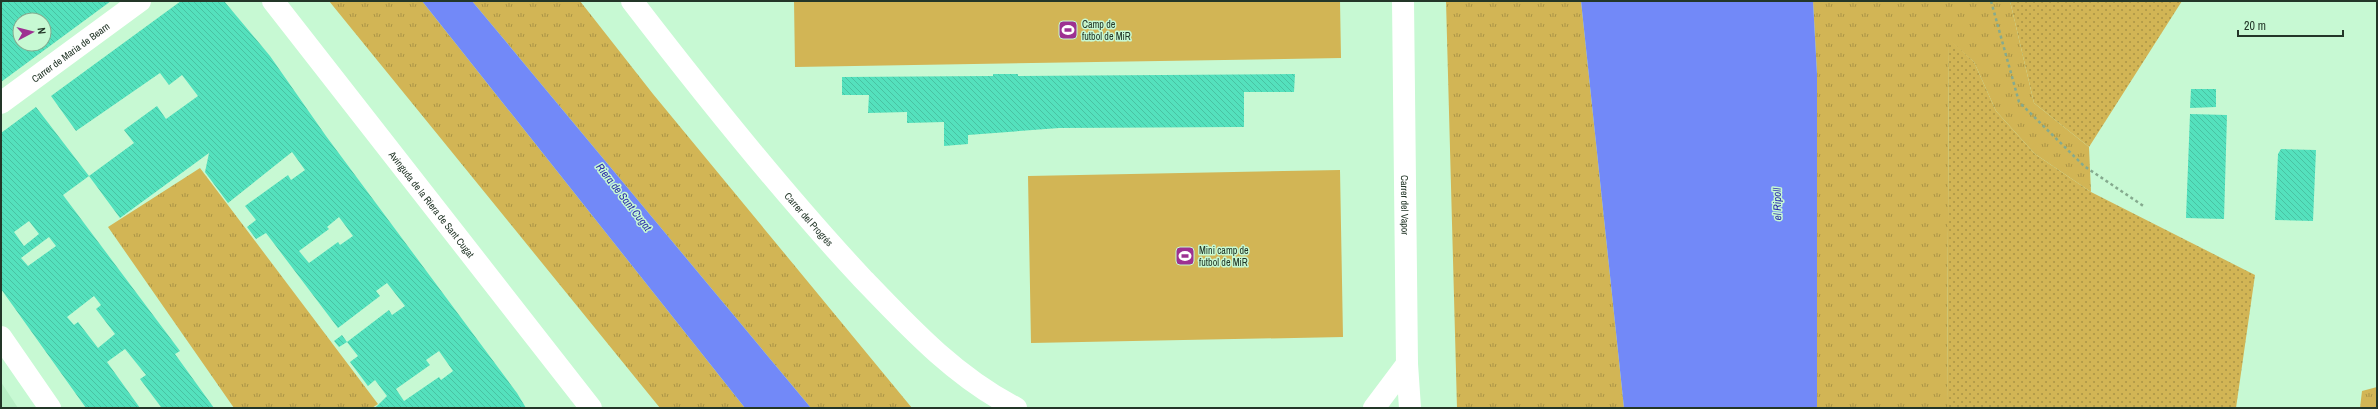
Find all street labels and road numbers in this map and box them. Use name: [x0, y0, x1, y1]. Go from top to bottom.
street label: Carrer de Maria de Bearn: [29, 19, 112, 85]
street label: Avinguda de la Riera de Sant Cugat: [386, 148, 478, 261]
street label: Carrer del Vapor: [1398, 175, 1412, 235]
street label: Carrer del Progrés: [782, 189, 836, 249]

